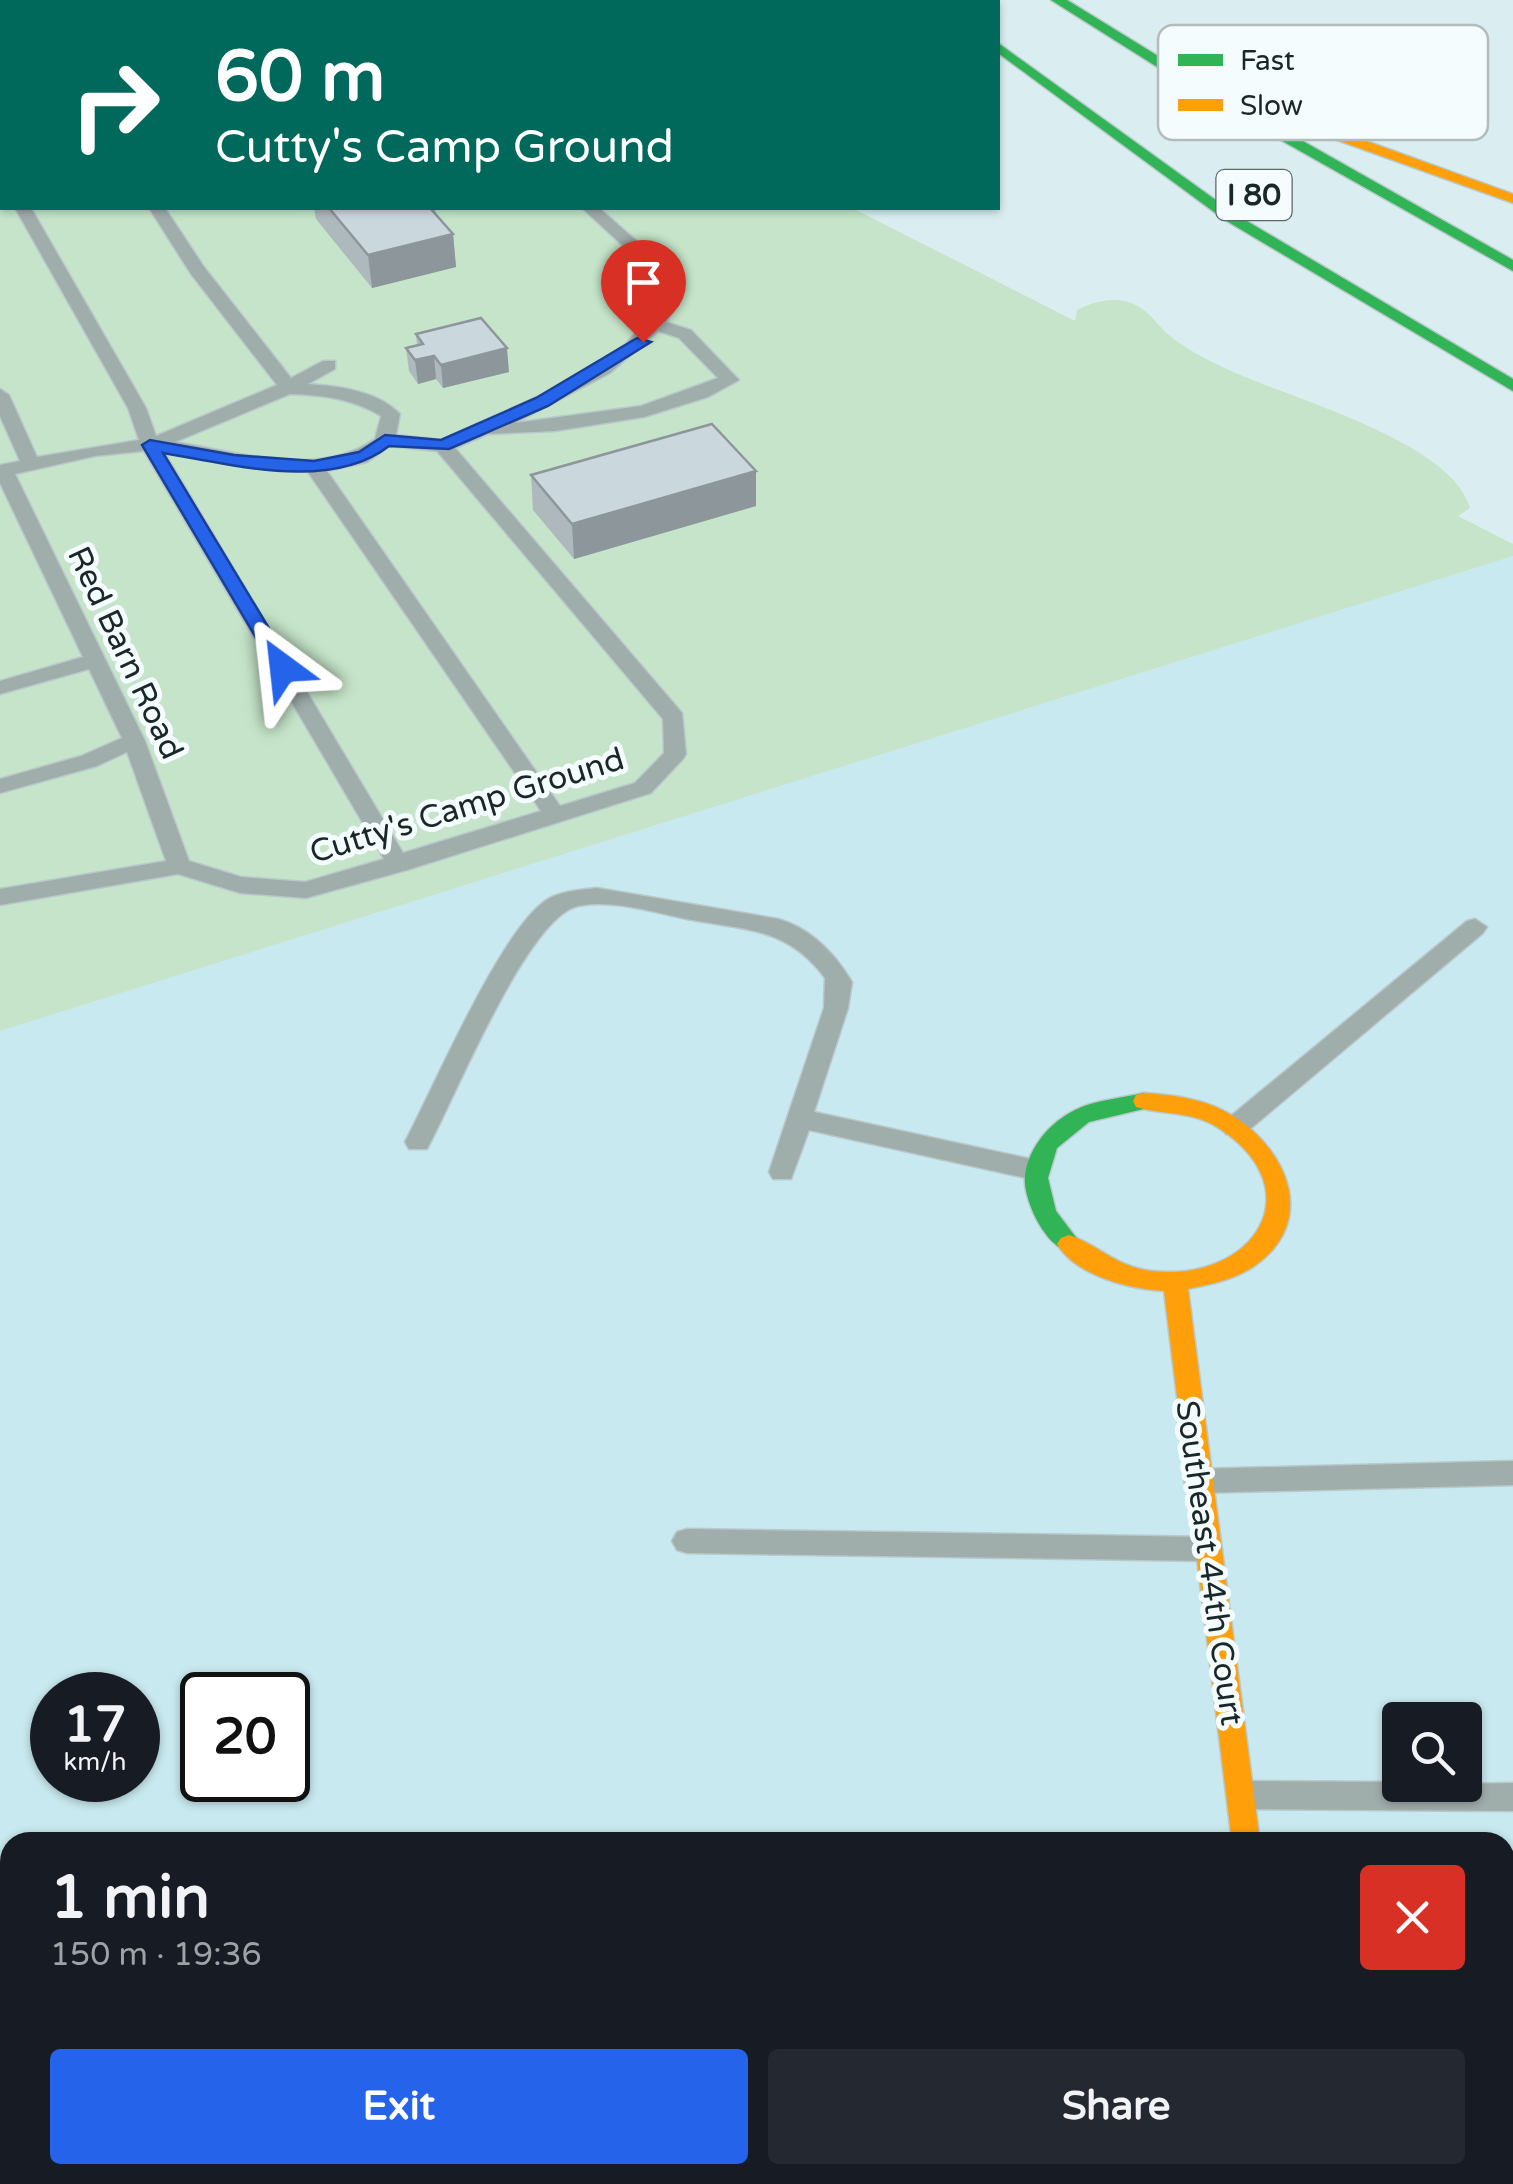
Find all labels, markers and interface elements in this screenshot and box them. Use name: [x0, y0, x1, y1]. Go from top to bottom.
legend: [1158, 25, 1488, 140]
text: 60 m: [215, 36, 385, 120]
icon: right: [50, 40, 180, 170]
text: Fast: [1240, 44, 1295, 78]
text: Slow: [1240, 89, 1303, 123]
text: Cutty's Camp Ground: [215, 121, 674, 175]
road number: I 80: [1216, 170, 1292, 220]
pin: [601, 240, 686, 343]
icon: arrive: [616, 255, 671, 310]
street label: Red Barn Road: [59, 541, 191, 765]
position arrow: [231, 616, 335, 720]
street label: Cutty's Camp Ground: [305, 740, 629, 872]
street label: Southeast 44th Court: [1167, 1398, 1251, 1728]
speed limit sign: 20: [180, 1672, 310, 1802]
text: 17: [64, 1695, 126, 1755]
map controls: [1382, 1702, 1482, 1802]
button: search: [1382, 1702, 1482, 1802]
text: km/h: [64, 1747, 126, 1777]
text: 1 min: [50, 1862, 210, 1934]
button: close: [1360, 1865, 1465, 1970]
text: 150 m · 19:36: [50, 1936, 262, 1974]
button: Exit: [50, 2049, 748, 2164]
button: Share: [768, 2049, 1465, 2164]

